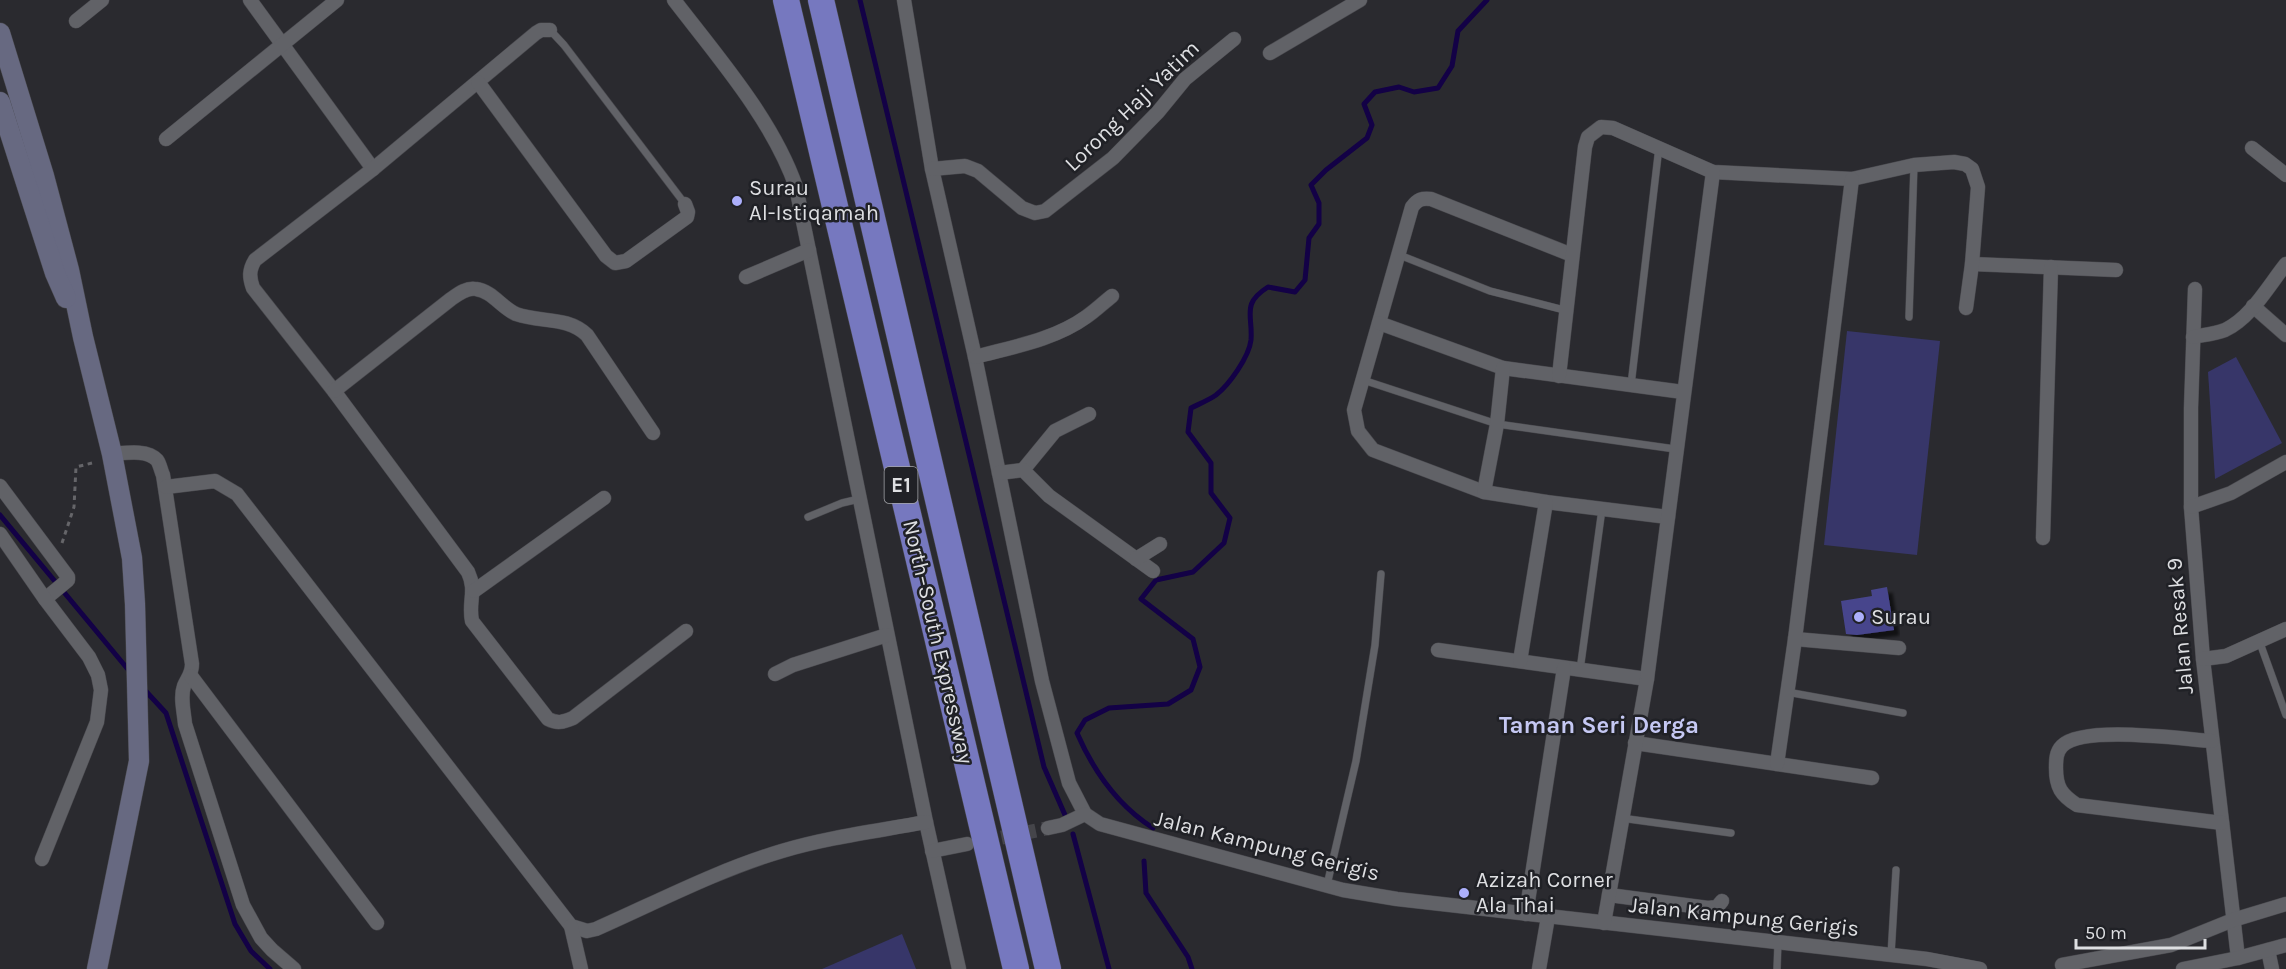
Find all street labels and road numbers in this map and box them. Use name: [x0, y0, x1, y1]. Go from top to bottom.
street label: Lorong Haji Yatim: [1059, 35, 1205, 177]
road number: E1: [884, 467, 918, 503]
street label: North–South Expressway: [897, 518, 979, 766]
street label: Jalan Resak 9: [2161, 557, 2199, 695]
street label: Jalan Kampung Gerigis: [1152, 805, 1382, 887]
street label: Jalan Kampung Gerigis: [1628, 892, 1860, 942]

